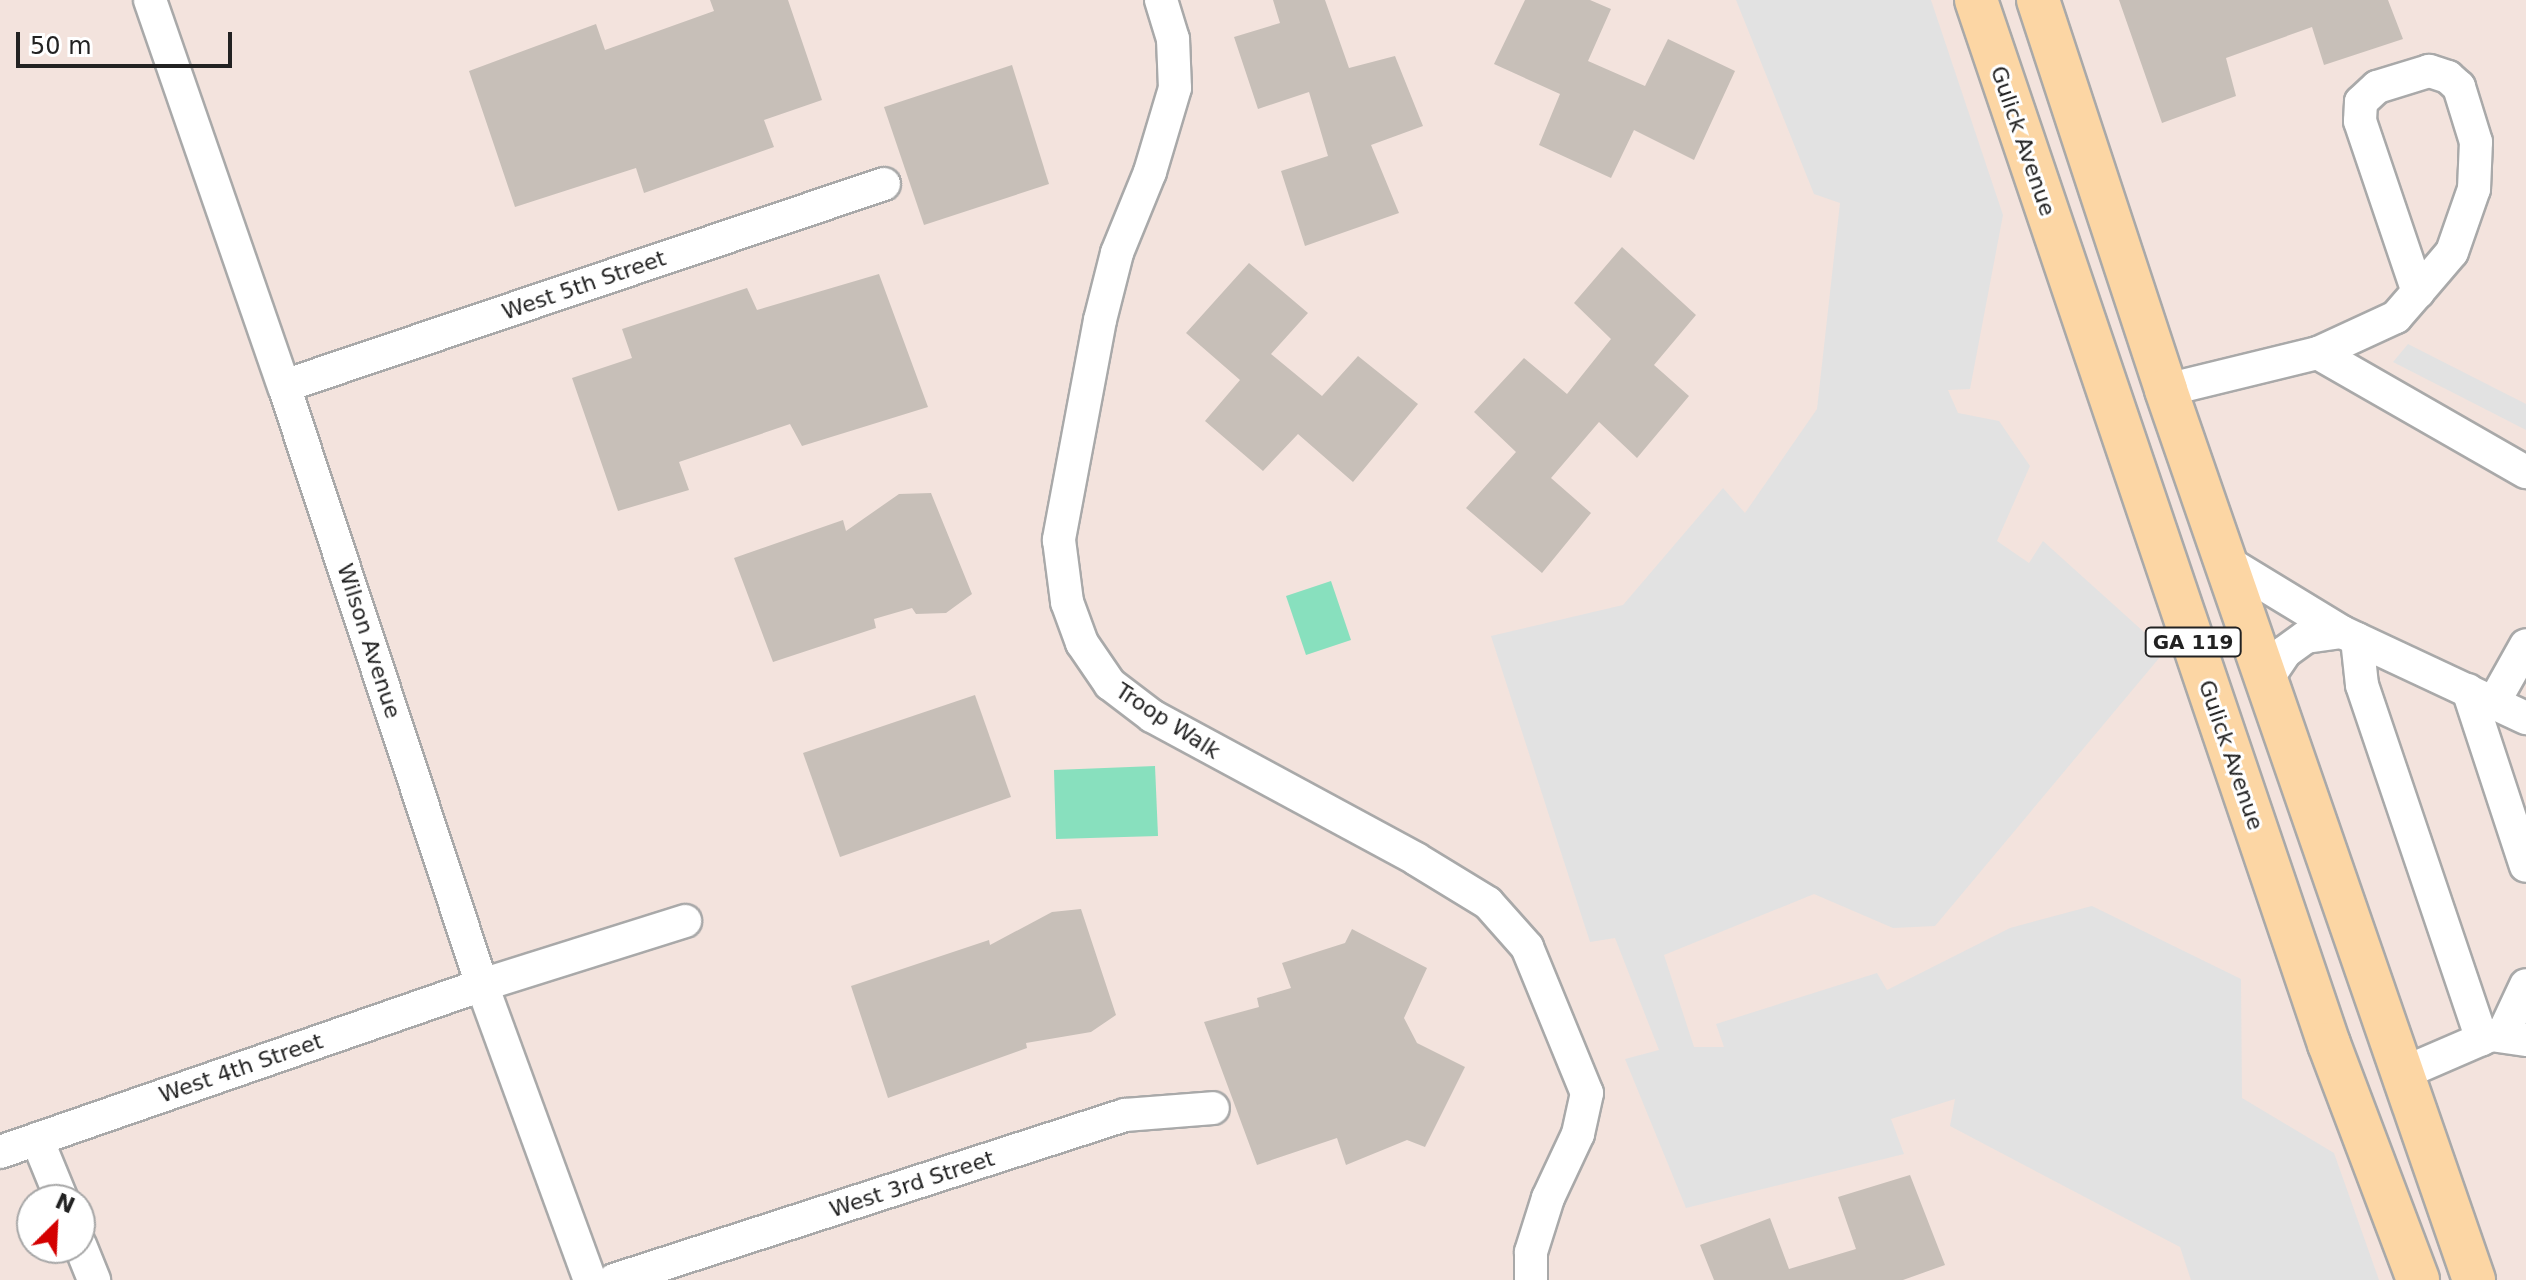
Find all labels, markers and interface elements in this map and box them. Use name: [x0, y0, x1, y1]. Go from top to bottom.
scale bar: [20, 16, 236, 66]
text: 50 m: [30, 32, 92, 60]
street label: Gulick Avenue: [1985, 63, 2061, 219]
street label: West 5th Street: [499, 245, 669, 325]
street label: Wilson Avenue: [332, 560, 406, 722]
road number: GA 119: [2143, 626, 2243, 658]
street label: Troop Walk: [1111, 677, 1225, 765]
street label: Gulick Avenue: [2193, 677, 2269, 833]
street label: West 4th Street: [156, 1028, 326, 1108]
street label: West 3rd Street: [826, 1145, 998, 1223]
north arrow: [16, 1184, 96, 1264]
text: N: [52, 1188, 79, 1219]

